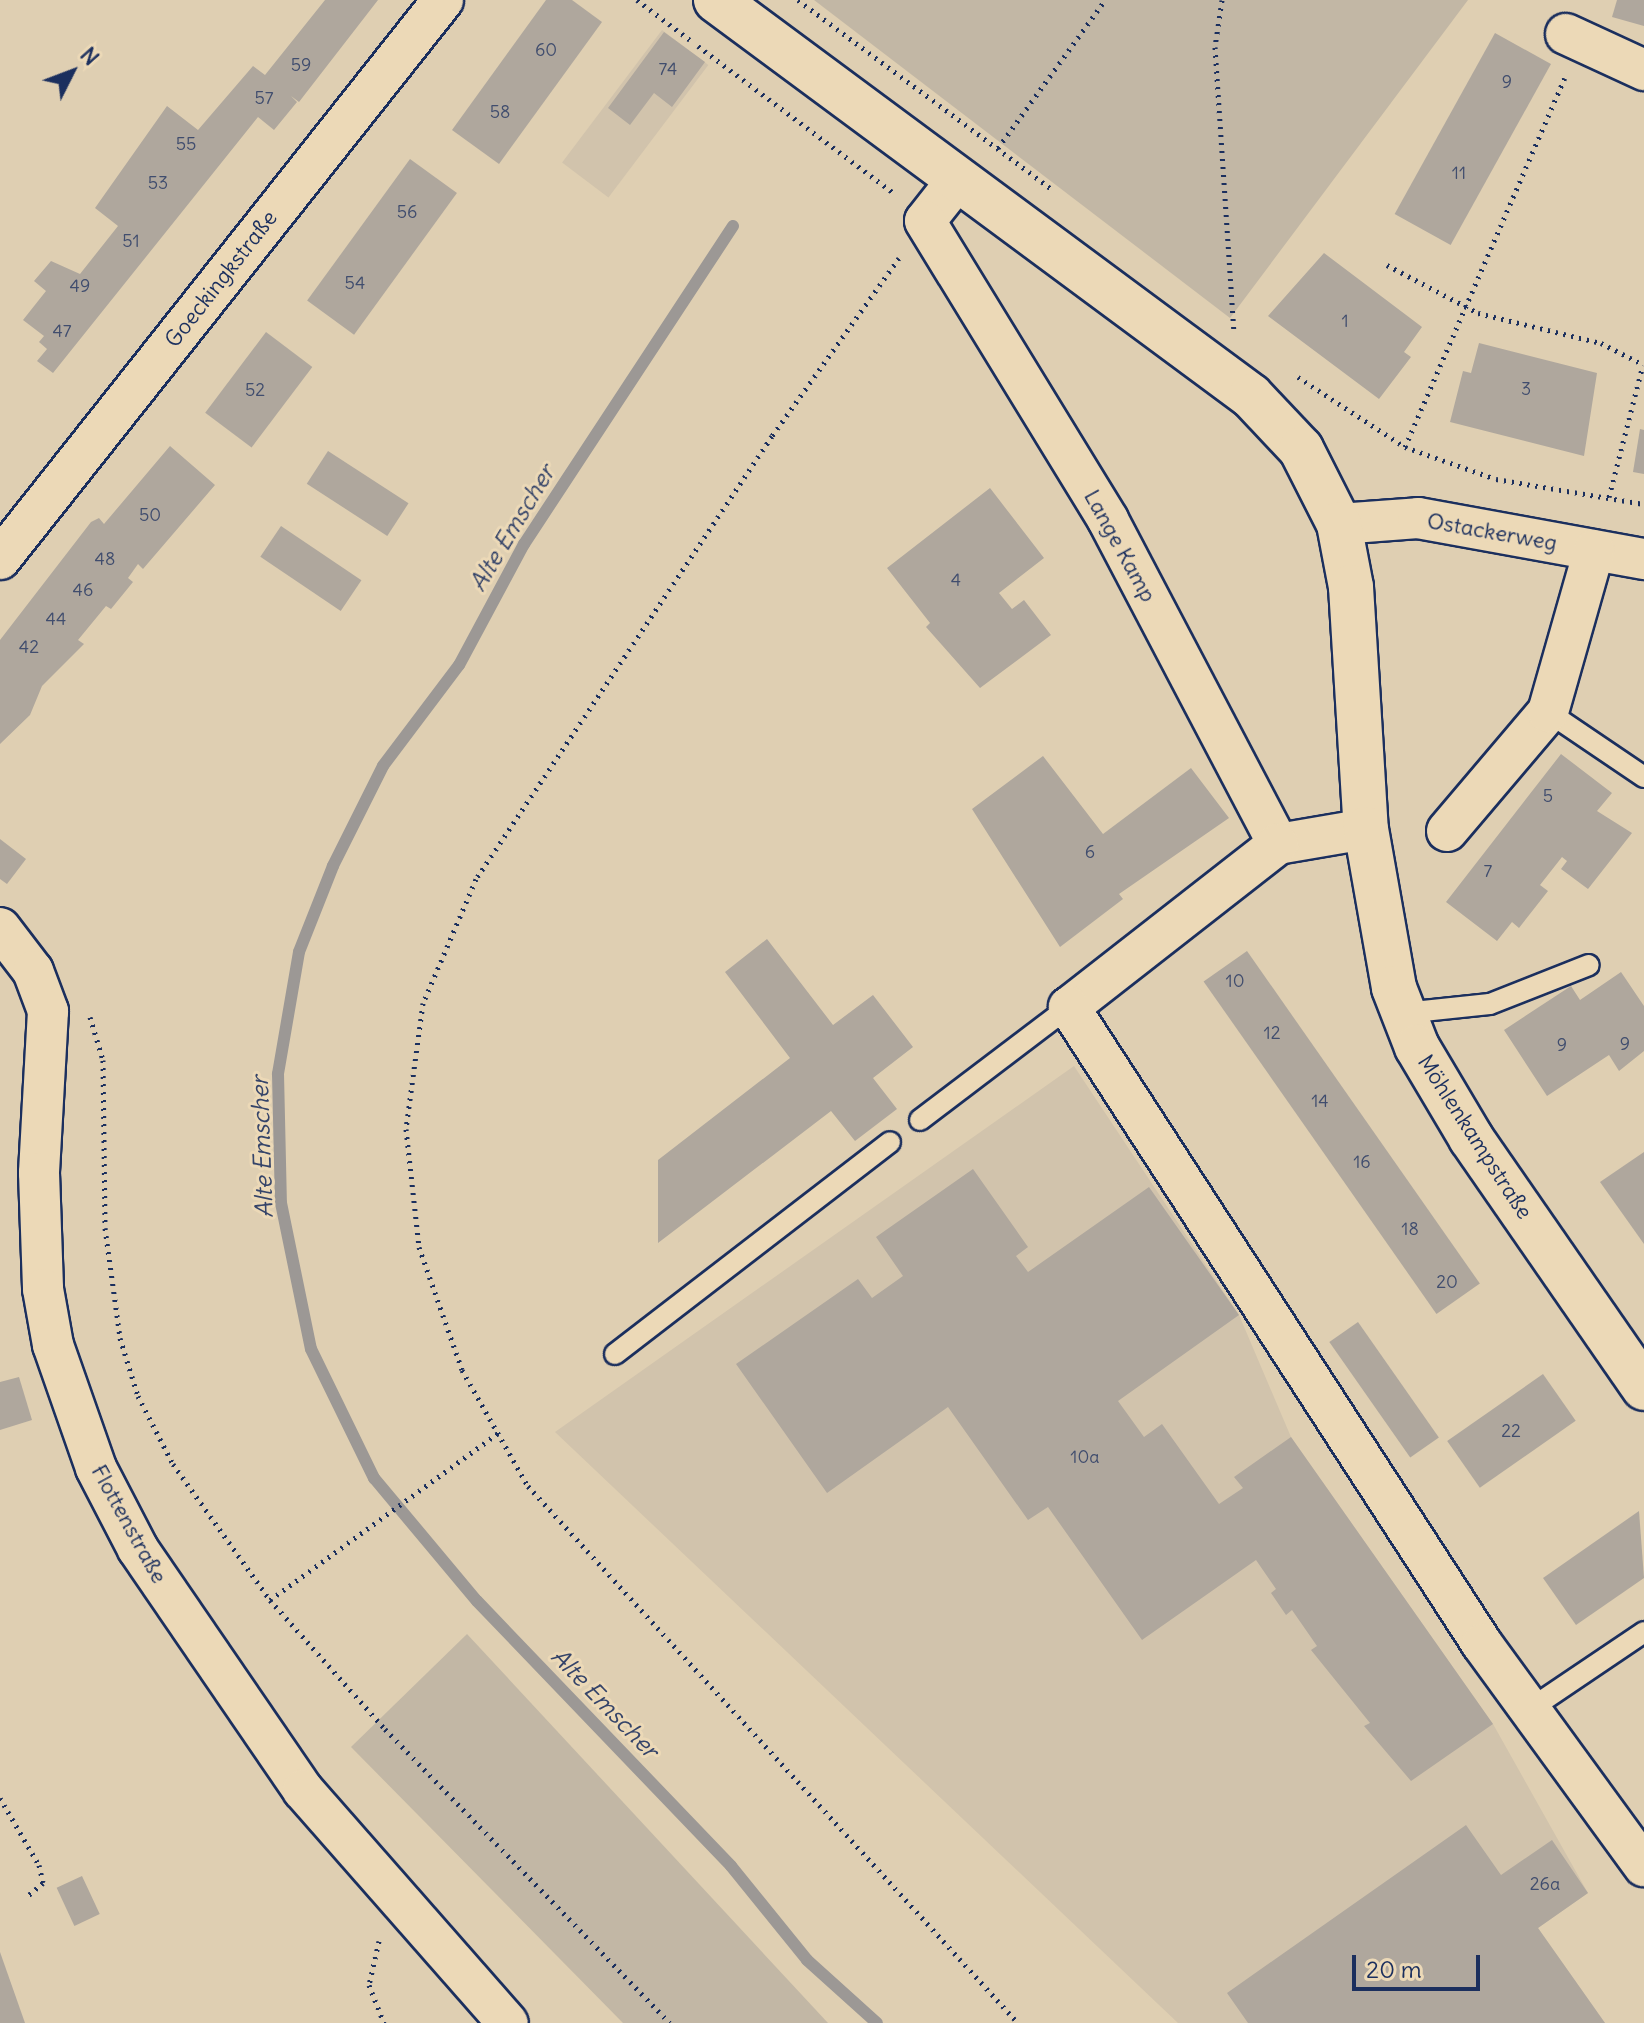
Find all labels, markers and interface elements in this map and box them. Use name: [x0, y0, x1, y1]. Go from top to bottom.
north arrow: [32, 32, 112, 112]
house number: 60: [535, 39, 557, 61]
text: N: [74, 41, 105, 71]
house number: 59: [291, 54, 311, 76]
house number: 74: [659, 58, 677, 80]
house number: 9: [1502, 71, 1512, 93]
house number: 57: [254, 87, 274, 109]
house number: 58: [490, 101, 510, 123]
house number: 55: [176, 133, 196, 155]
house number: 11: [1452, 162, 1466, 184]
house number: 53: [148, 172, 168, 194]
house number: 56: [397, 201, 417, 223]
street label: Goeckingkstraße: [159, 205, 283, 353]
house number: 51: [122, 230, 140, 252]
house number: 54: [345, 272, 365, 294]
house number: 49: [70, 275, 90, 297]
house number: 1: [1341, 310, 1349, 332]
house number: 47: [52, 320, 72, 342]
house number: 3: [1521, 378, 1531, 400]
house number: 52: [245, 379, 265, 401]
water label: Alte Emscher: [463, 460, 561, 596]
street label: Lange Kamp: [1078, 485, 1162, 607]
house number: 50: [139, 504, 161, 526]
street label: Ostackerweg: [1425, 508, 1559, 556]
house number: 48: [95, 548, 115, 570]
house number: 4: [951, 569, 961, 591]
house number: 46: [73, 579, 93, 601]
house number: 44: [46, 608, 66, 630]
house number: 42: [19, 636, 39, 658]
house number: 5: [1543, 785, 1553, 807]
house number: 6: [1085, 841, 1095, 863]
house number: 7: [1484, 860, 1492, 882]
house number: 10: [1226, 970, 1244, 992]
house number: 12: [1263, 1022, 1281, 1044]
house number: 9: [1620, 1033, 1630, 1055]
house number: 9: [1557, 1034, 1567, 1056]
street label: Möhlenkampstraße: [1412, 1050, 1538, 1224]
water label: Alte Emscher: [245, 1076, 279, 1218]
house number: 14: [1311, 1090, 1329, 1112]
house number: 16: [1353, 1151, 1371, 1173]
house number: 18: [1401, 1218, 1419, 1240]
house number: 20: [1436, 1271, 1458, 1293]
house number: 22: [1501, 1420, 1521, 1442]
house number: 10a: [1070, 1446, 1100, 1468]
street label: Flottenstraße: [86, 1460, 172, 1588]
water label: Alte Emscher: [545, 1642, 665, 1764]
house number: 26a: [1530, 1873, 1560, 1895]
scale bar: [1356, 1939, 1484, 1989]
text: 20 m: [1366, 1954, 1422, 1984]

